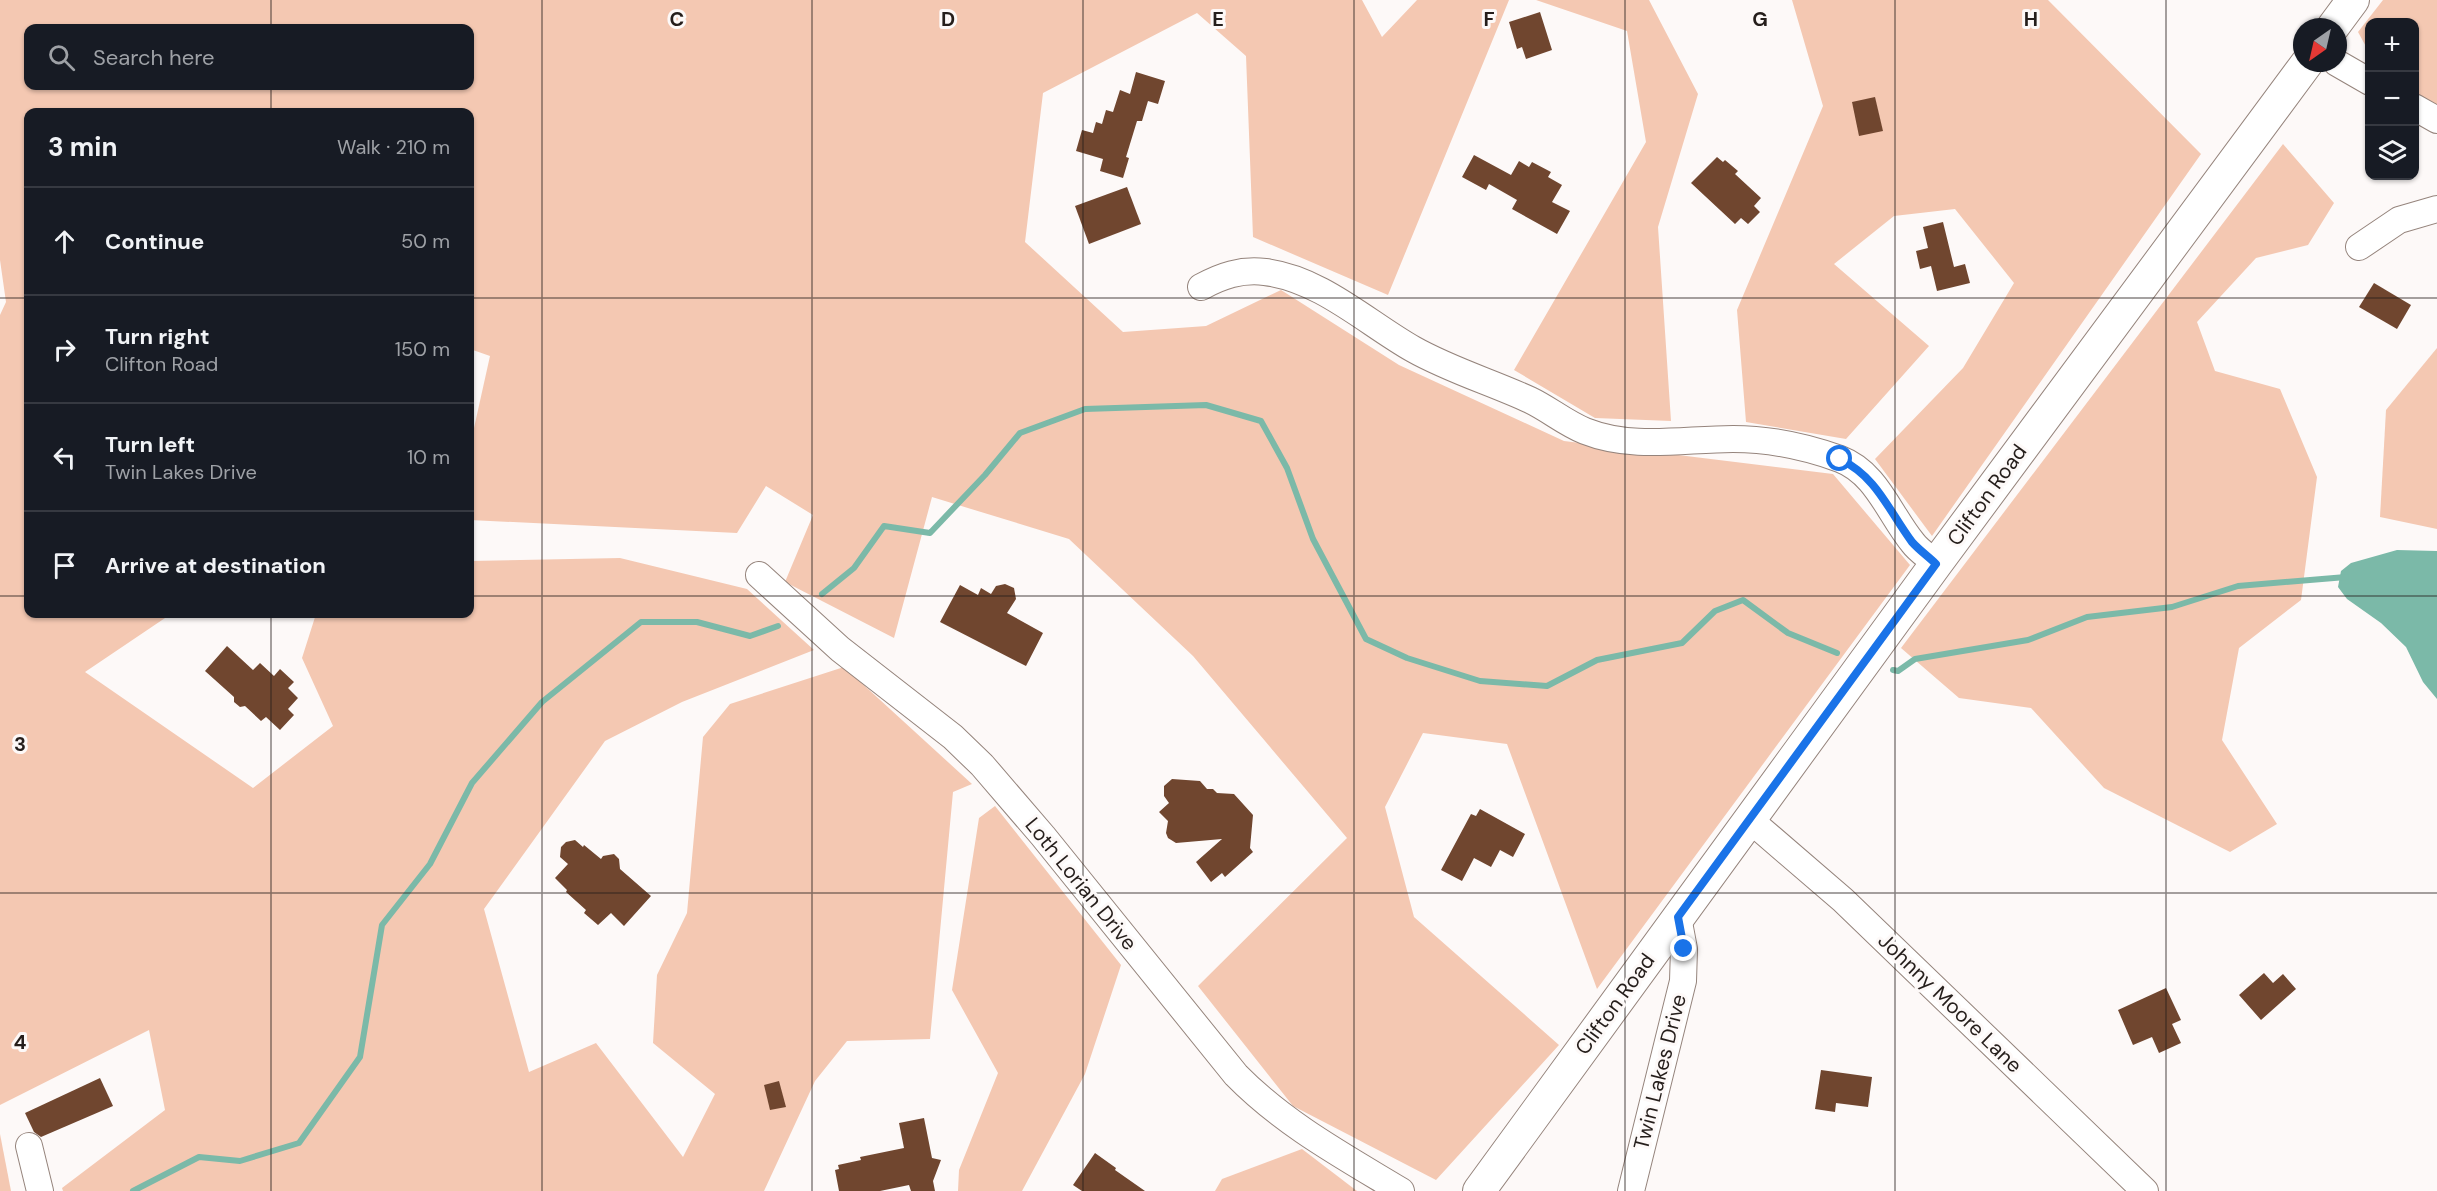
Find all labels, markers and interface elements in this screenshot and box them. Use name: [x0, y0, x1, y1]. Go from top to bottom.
text: C: [670, 6, 684, 32]
text: D: [941, 6, 955, 32]
text: E: [1212, 6, 1224, 32]
text: F: [1483, 6, 1495, 32]
text: G: [1752, 6, 1768, 32]
text: H: [2024, 6, 2038, 32]
north arrow: [2293, 18, 2347, 72]
map controls: [2365, 18, 2419, 180]
button: +: [2365, 18, 2419, 72]
search box: [24, 24, 474, 90]
icon: search: [45, 41, 78, 74]
text: Search here: [93, 43, 214, 72]
button: −: [2365, 72, 2419, 126]
button: layers: [2365, 126, 2419, 180]
text: 3 min: [48, 130, 117, 164]
text: Walk · 210 m: [337, 134, 450, 160]
icon: ahead: [48, 225, 81, 258]
text: Continue: [105, 227, 204, 256]
text: 50 m: [401, 228, 450, 254]
text: Turn right: [105, 322, 210, 351]
icon: right: [48, 333, 81, 366]
text: 150 m: [395, 336, 450, 362]
text: Clifton Road: [105, 351, 218, 377]
text: Turn left: [105, 430, 195, 459]
street label: Clifton Road: [1941, 439, 2033, 551]
icon: left: [48, 441, 81, 474]
text: 10 m: [407, 444, 450, 470]
route start: [1826, 445, 1852, 471]
text: Twin Lakes Drive: [105, 459, 257, 485]
icon: arrive: [48, 549, 81, 582]
text: Arrive at destination: [105, 551, 326, 580]
text: 3: [14, 731, 26, 757]
street label: Loth Lorian Drive: [1019, 812, 1143, 956]
street label: Johnny Moore Lane: [1872, 927, 2028, 1079]
route end: [1670, 935, 1696, 961]
street label: Clifton Road: [1569, 948, 1661, 1060]
street label: Twin Lakes Drive: [1627, 991, 1693, 1153]
text: 4: [14, 1029, 27, 1055]

